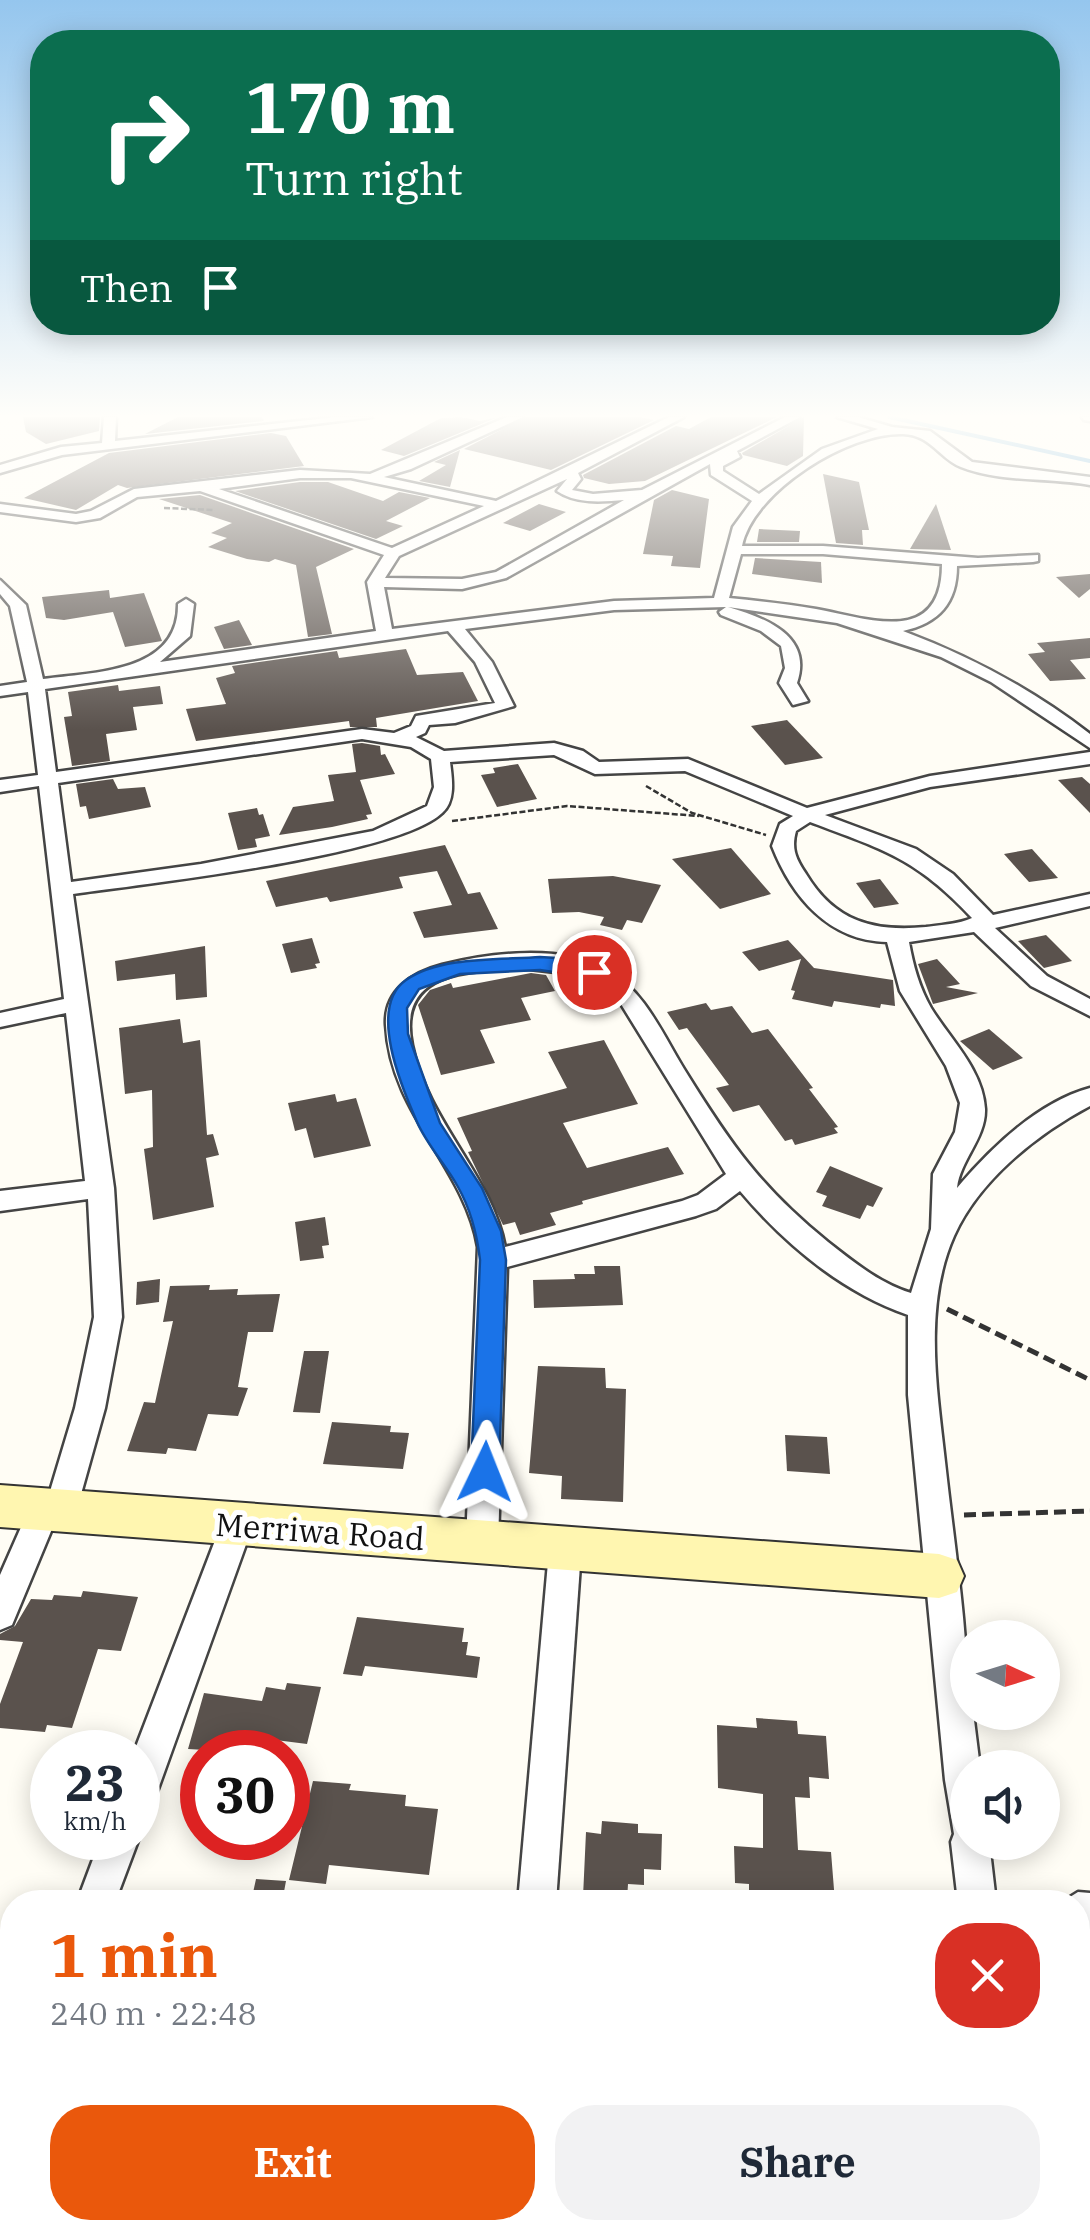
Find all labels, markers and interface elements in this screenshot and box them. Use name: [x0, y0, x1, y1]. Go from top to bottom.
text: 170 m: [245, 61, 455, 152]
icon: right: [80, 70, 210, 200]
text: Turn right: [245, 149, 463, 207]
icon: arrive: [193, 260, 248, 315]
text: Then: [80, 263, 173, 312]
pin: [552, 930, 637, 1015]
icon: arrive: [567, 945, 622, 1000]
position arrow: [433, 1420, 537, 1524]
street label: Merriwa Road: [214, 1503, 426, 1559]
north arrow: [950, 1620, 1060, 1730]
map controls: [950, 1620, 1060, 1860]
speed limit sign: 30: [180, 1730, 310, 1860]
text: 23: [65, 1750, 125, 1815]
button: sound: [950, 1750, 1060, 1860]
text: km/h: [63, 1804, 127, 1837]
text: 1 min: [50, 1915, 218, 1994]
button: close: [935, 1923, 1040, 2028]
text: 240 m · 22:48: [50, 1992, 257, 2034]
button: Exit: [50, 2105, 535, 2220]
button: Share: [555, 2105, 1040, 2220]

